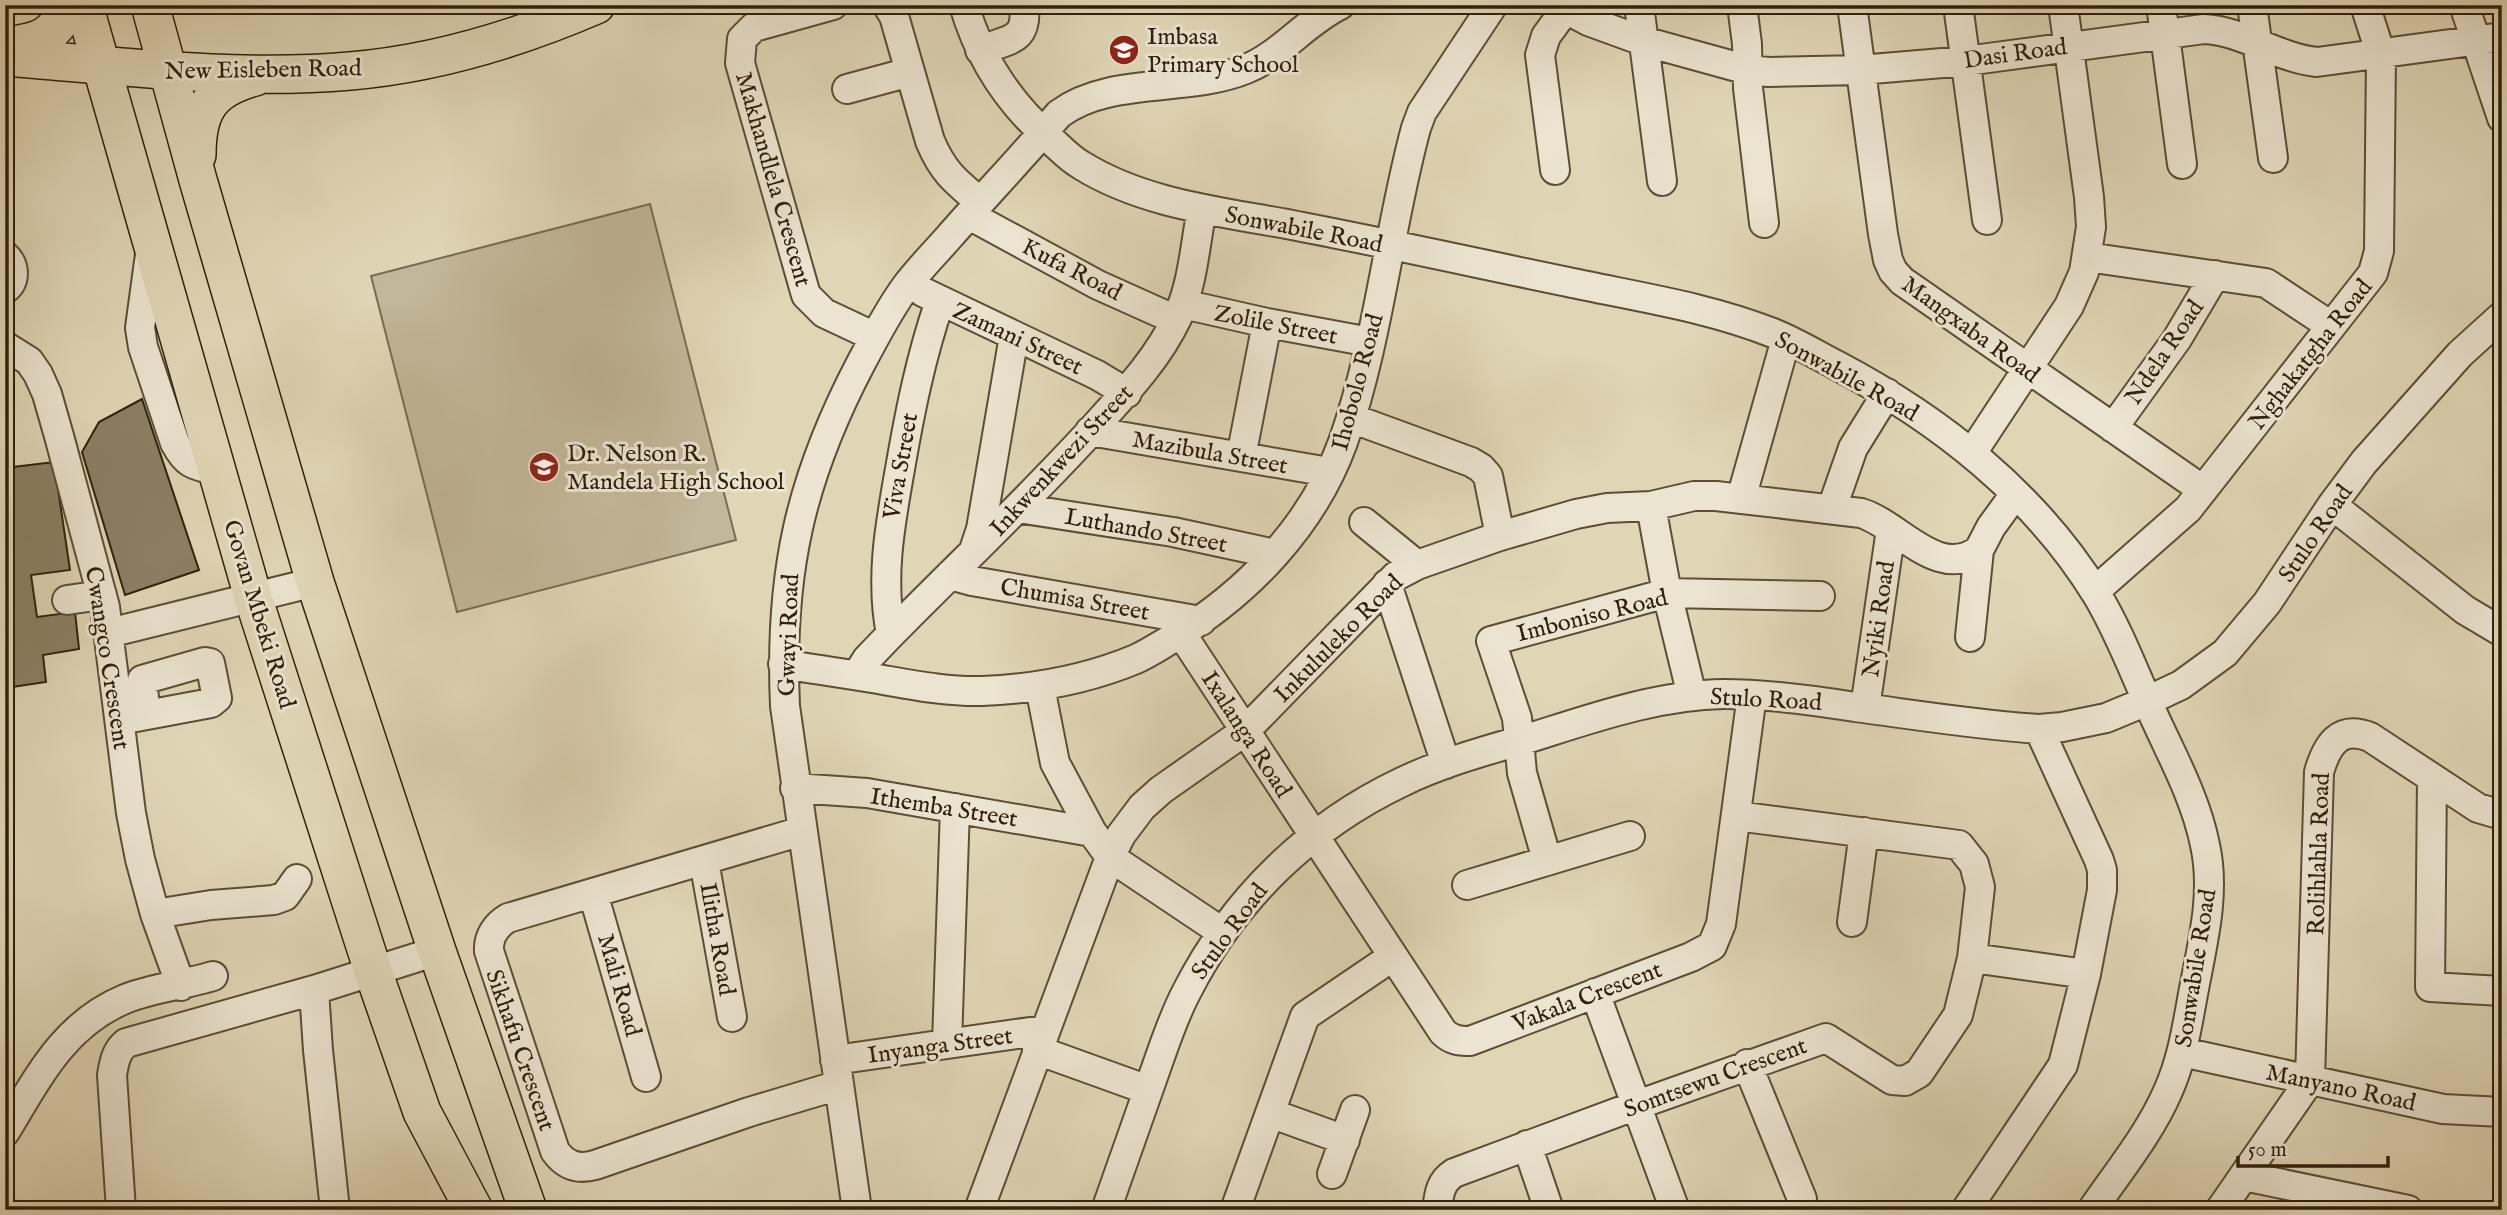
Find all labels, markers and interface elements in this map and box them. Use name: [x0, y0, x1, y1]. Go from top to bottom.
place label: Imbasa Primary School: [1147, 22, 1299, 81]
street label: Dasi Road: [1962, 32, 2069, 77]
school or university icon: Imbasa Primary School: [1107, 33, 1141, 67]
street label: New Eisleben Road: [164, 53, 362, 88]
street label: Makhandlela Crescent: [727, 69, 818, 290]
street label: Sonwabile Road: [1222, 200, 1385, 261]
street label: Kufa Road: [1016, 232, 1127, 309]
street label: Mangxaba Road: [1895, 270, 2046, 391]
street label: Nghakatgha Road: [2243, 273, 2380, 437]
street label: Ndela Road: [2119, 294, 2212, 411]
street label: Zamani Street: [947, 296, 1087, 383]
street label: Zolile Street: [1211, 298, 1340, 353]
street label: Ihobolo Road: [1325, 310, 1392, 454]
street label: Sonwabile Road: [1769, 325, 1924, 430]
street label: Inkwenkwezi Street: [984, 378, 1141, 544]
street label: Viva Street: [877, 410, 926, 523]
street label: Mazibula Street: [1130, 425, 1290, 482]
place label: Dr. Nelson R. Mandela High School: [567, 439, 785, 498]
school or university icon: Dr. Nelson R. Mandela High School: [527, 450, 561, 484]
street label: Stulo Road: [2272, 479, 2360, 589]
street label: Luthando Street: [1062, 502, 1229, 561]
street label: Govan Mbeki Road: [215, 516, 302, 713]
street label: Nyiki Road: [1856, 559, 1903, 679]
street label: Cwangco Crescent: [77, 564, 136, 752]
street label: Inkululeko Road: [1268, 568, 1410, 710]
street label: Chumisa Street: [998, 572, 1152, 629]
street label: Gwayi Road: [772, 573, 807, 697]
street label: Imboniso Road: [1514, 583, 1671, 650]
street label: Ixalanga Road: [1193, 666, 1298, 804]
street label: Stulo Road: [1709, 682, 1823, 719]
street label: Rolihlahla Road: [2301, 772, 2338, 936]
street label: Ithemba Street: [868, 782, 1020, 835]
street label: Stulo Road: [1185, 877, 1276, 986]
street label: Ilitha Road: [691, 880, 742, 998]
street label: Sonwabile Road: [2169, 887, 2224, 1050]
street label: Mali Road: [589, 930, 648, 1041]
street label: Vakala Crescent: [1508, 955, 1667, 1040]
street label: Sikhafu Crescent: [477, 966, 562, 1135]
street label: Inyanga Street: [866, 1021, 1015, 1072]
street label: Somtsewu Crescent: [1620, 1031, 1811, 1126]
street label: Manyano Road: [2263, 1057, 2419, 1120]
scale bar: [2238, 1124, 2388, 1168]
text: 50 m: [2248, 1137, 2287, 1164]

